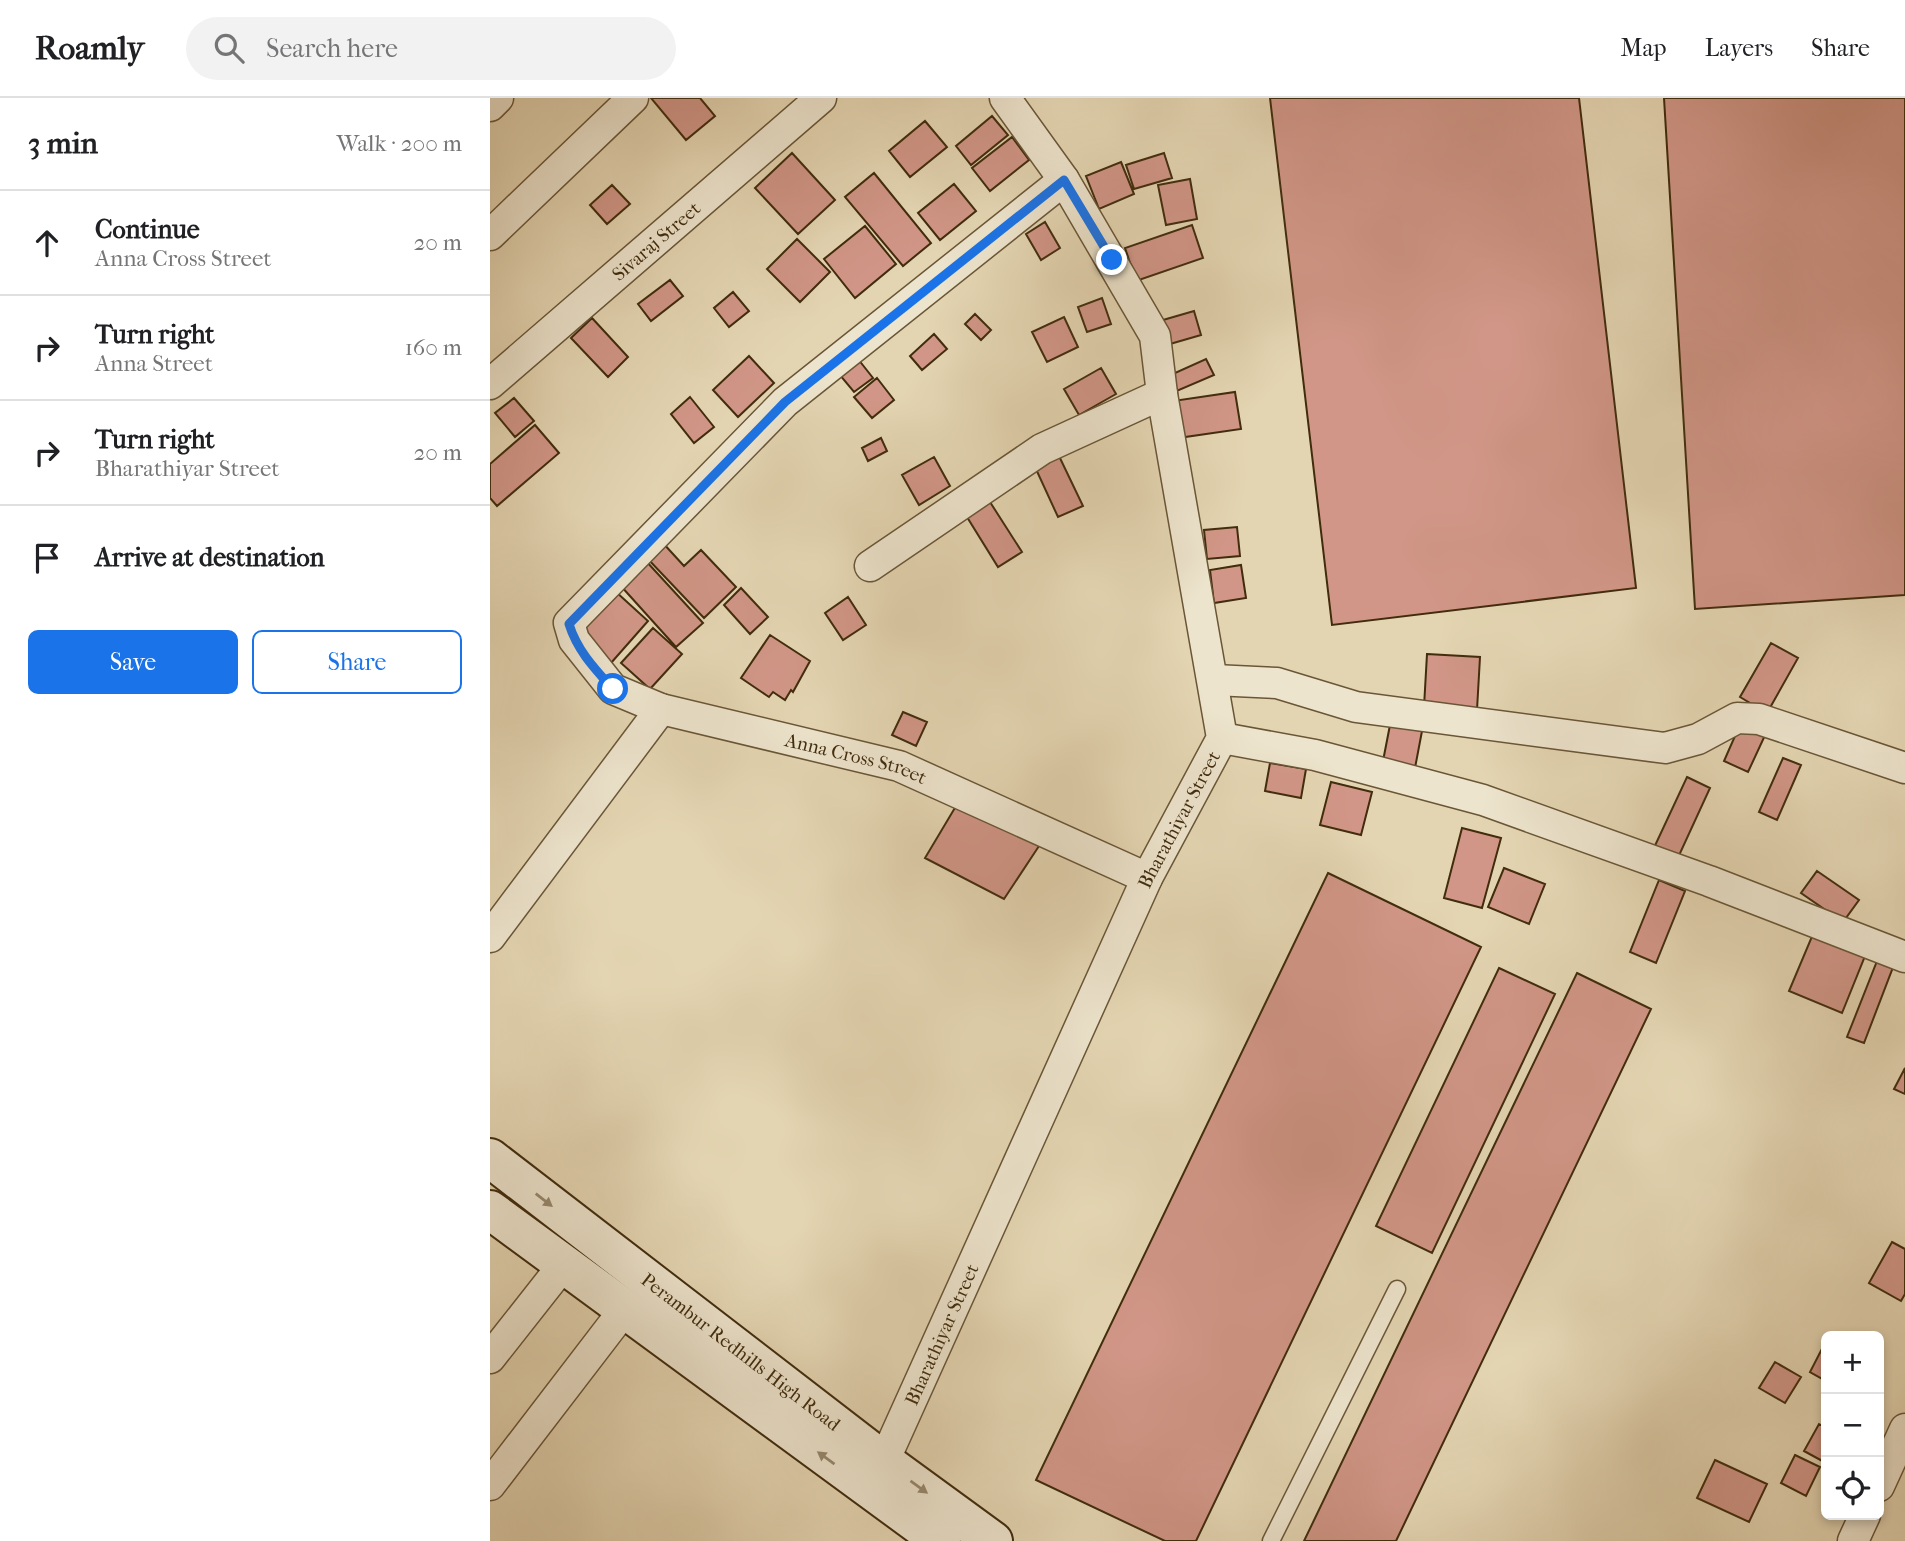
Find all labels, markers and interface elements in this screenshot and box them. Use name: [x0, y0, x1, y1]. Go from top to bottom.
search box: [186, 17, 676, 80]
text: Roamly: [35, 29, 144, 68]
icon: search: [210, 29, 248, 67]
text: Search here: [266, 33, 398, 64]
text: Map: [1621, 34, 1667, 62]
text: Layers: [1705, 34, 1773, 62]
text: Share: [1811, 34, 1870, 62]
text: 3 min: [28, 126, 98, 161]
text: Walk · 200 m: [336, 130, 462, 157]
street label: Sivaraj Street: [608, 197, 705, 286]
text: Continue: [95, 214, 200, 245]
icon: ahead: [28, 224, 66, 262]
text: 20 m: [413, 229, 462, 256]
route end: [1096, 244, 1127, 275]
text: Anna Cross Street: [95, 245, 272, 272]
text: Turn right: [95, 319, 215, 350]
icon: right: [28, 329, 66, 367]
text: 160 m: [405, 334, 462, 361]
text: Anna Street: [95, 350, 213, 377]
text: Turn right: [95, 424, 215, 455]
icon: right: [28, 434, 66, 472]
text: 20 m: [413, 439, 462, 466]
text: Bharathiyar Street: [95, 455, 280, 482]
icon: arrive: [28, 539, 66, 577]
text: Arrive at destination: [95, 542, 325, 573]
button: Save: [28, 630, 238, 694]
button: Share: [252, 630, 462, 694]
route start: [597, 673, 628, 704]
street label: Anna Cross Street: [782, 729, 930, 789]
street label: Bharathiyar Street: [1134, 747, 1225, 892]
one-way arrow: [535, 1192, 553, 1206]
street label: Bharathiyar Street: [901, 1260, 984, 1409]
street label: Perambur Redhills High Road: [637, 1269, 845, 1436]
map controls: [1821, 1331, 1884, 1520]
button: +: [1821, 1331, 1884, 1394]
button: −: [1821, 1394, 1884, 1457]
one-way arrow: [817, 1451, 835, 1465]
button: locate: [1821, 1457, 1884, 1520]
one-way arrow: [910, 1480, 928, 1494]

